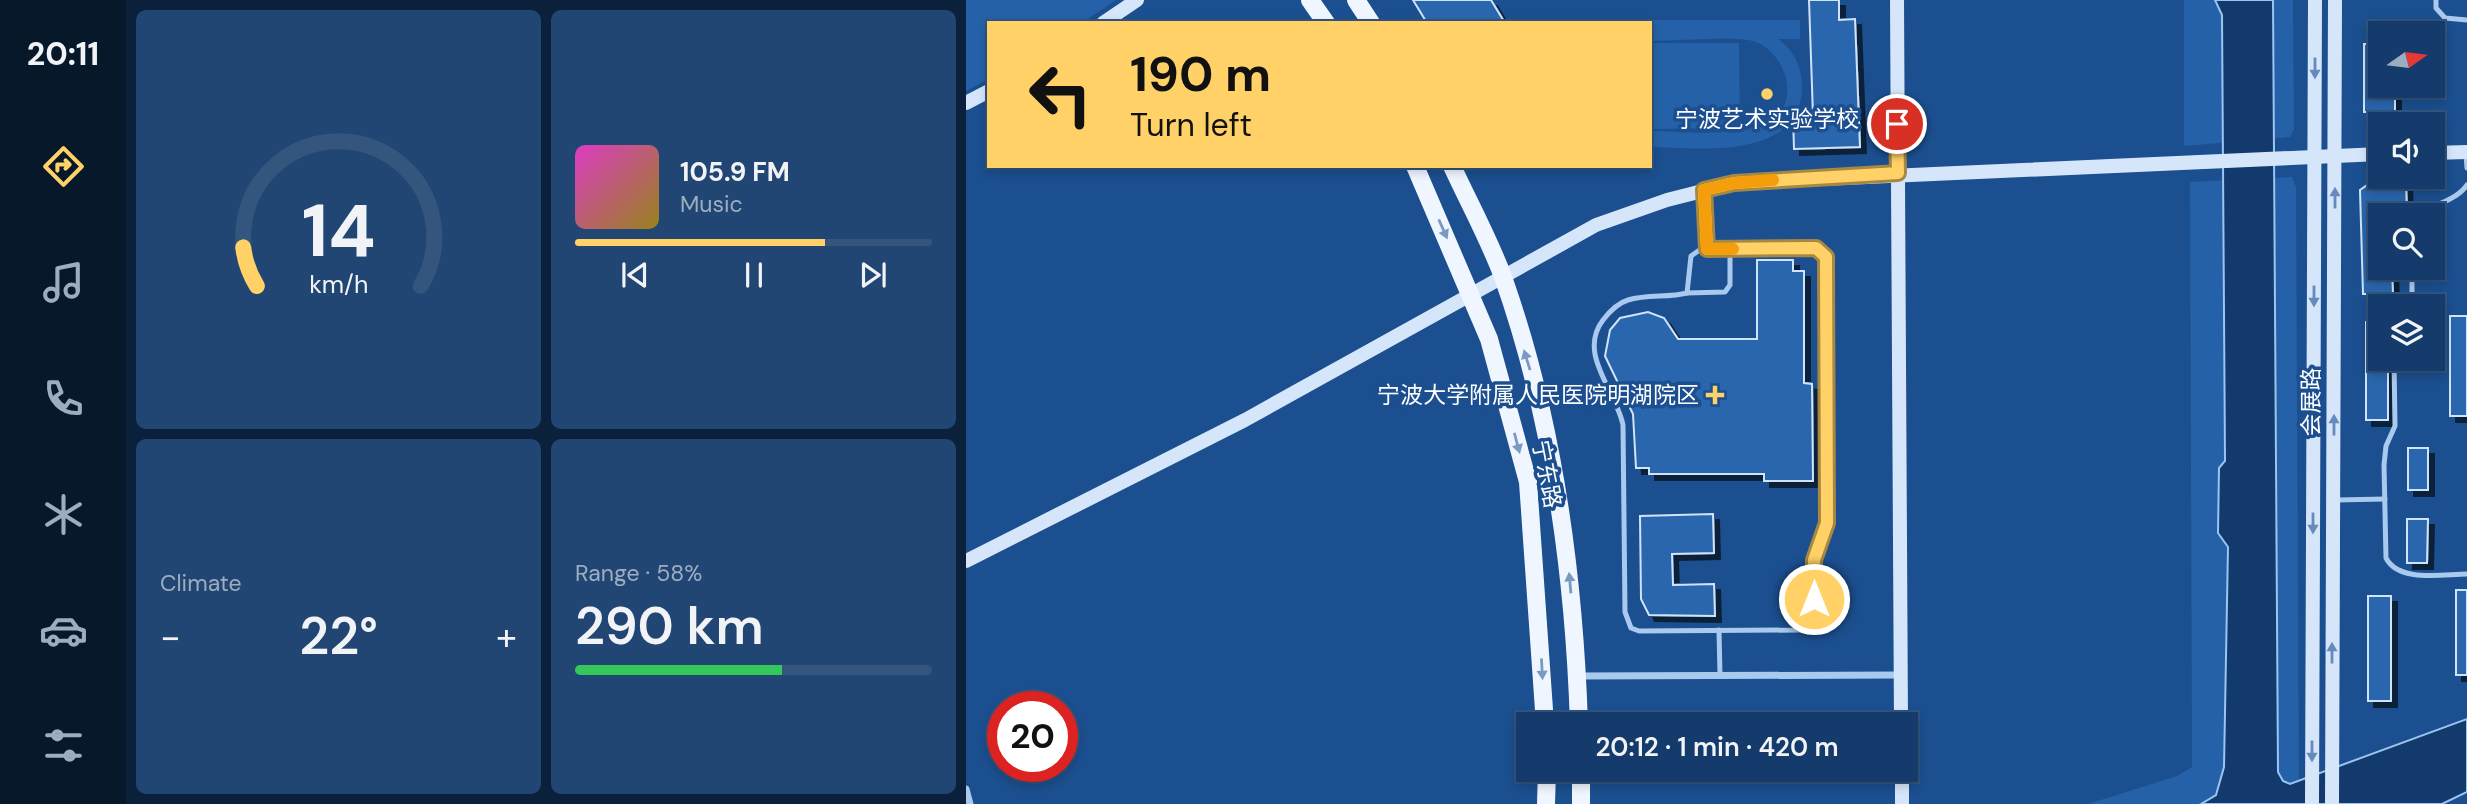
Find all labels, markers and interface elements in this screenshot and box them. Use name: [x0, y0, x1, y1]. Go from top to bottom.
north arrow: [2368, 21, 2445, 98]
map controls: [2368, 21, 2445, 371]
text: 20:11: [27, 33, 99, 75]
text: 190 m: [1130, 42, 1271, 106]
icon: left: [1015, 49, 1106, 140]
one-way arrow: [2309, 57, 2321, 79]
marker: 宁波艺术实验学校: [1759, 86, 1775, 102]
pin: [1867, 94, 1927, 154]
text: Turn left: [1130, 104, 1252, 146]
place label: 宁波艺术实验学校: [1675, 104, 1859, 134]
icon: arrive: [1878, 105, 1916, 143]
button: sound: [2368, 112, 2445, 189]
icon: directions: [39, 142, 88, 191]
text: 105.9 FM: [680, 155, 790, 189]
text: 14: [302, 184, 375, 279]
one-way arrow: [2329, 186, 2341, 208]
text: Music: [680, 189, 743, 219]
button: search: [2368, 203, 2445, 280]
one-way arrow: [1437, 219, 1449, 239]
icon: previous: [616, 256, 654, 294]
icon: pause: [735, 256, 773, 294]
icon: next: [854, 256, 892, 294]
icon: music: [39, 258, 88, 307]
text: km/h: [309, 268, 368, 301]
one-way arrow: [2308, 285, 2320, 307]
button: layers: [2368, 294, 2445, 371]
one-way arrow: [1522, 349, 1532, 370]
street label: 会展路: [2296, 368, 2326, 437]
icon: phone: [39, 374, 88, 423]
place label: 宁波大学附属人民医院明湖院区: [1377, 380, 1699, 410]
marker: 宁波大学附属人民医院明湖院区: [1705, 385, 1725, 405]
one-way arrow: [2328, 414, 2339, 436]
one-way arrow: [1512, 432, 1523, 454]
street label: 宁东路: [1526, 437, 1568, 511]
icon: climate: [39, 490, 88, 539]
one-way arrow: [2307, 512, 2319, 534]
text: Range · 58%: [575, 558, 702, 588]
position arrow: [1777, 562, 1851, 636]
text: Climate: [160, 568, 242, 598]
one-way arrow: [1564, 572, 1575, 594]
text: 290 km: [575, 592, 764, 660]
text: 22°: [299, 602, 378, 670]
icon: car: [39, 606, 88, 655]
text: −: [160, 612, 181, 662]
text: +: [496, 612, 517, 662]
one-way arrow: [2326, 641, 2338, 663]
one-way arrow: [1537, 658, 1548, 680]
speed limit sign: 20: [987, 691, 1078, 782]
icon: filters: [39, 721, 88, 770]
text: 20:12 · 1 min · 420 m: [1596, 730, 1838, 764]
one-way arrow: [2306, 740, 2318, 762]

